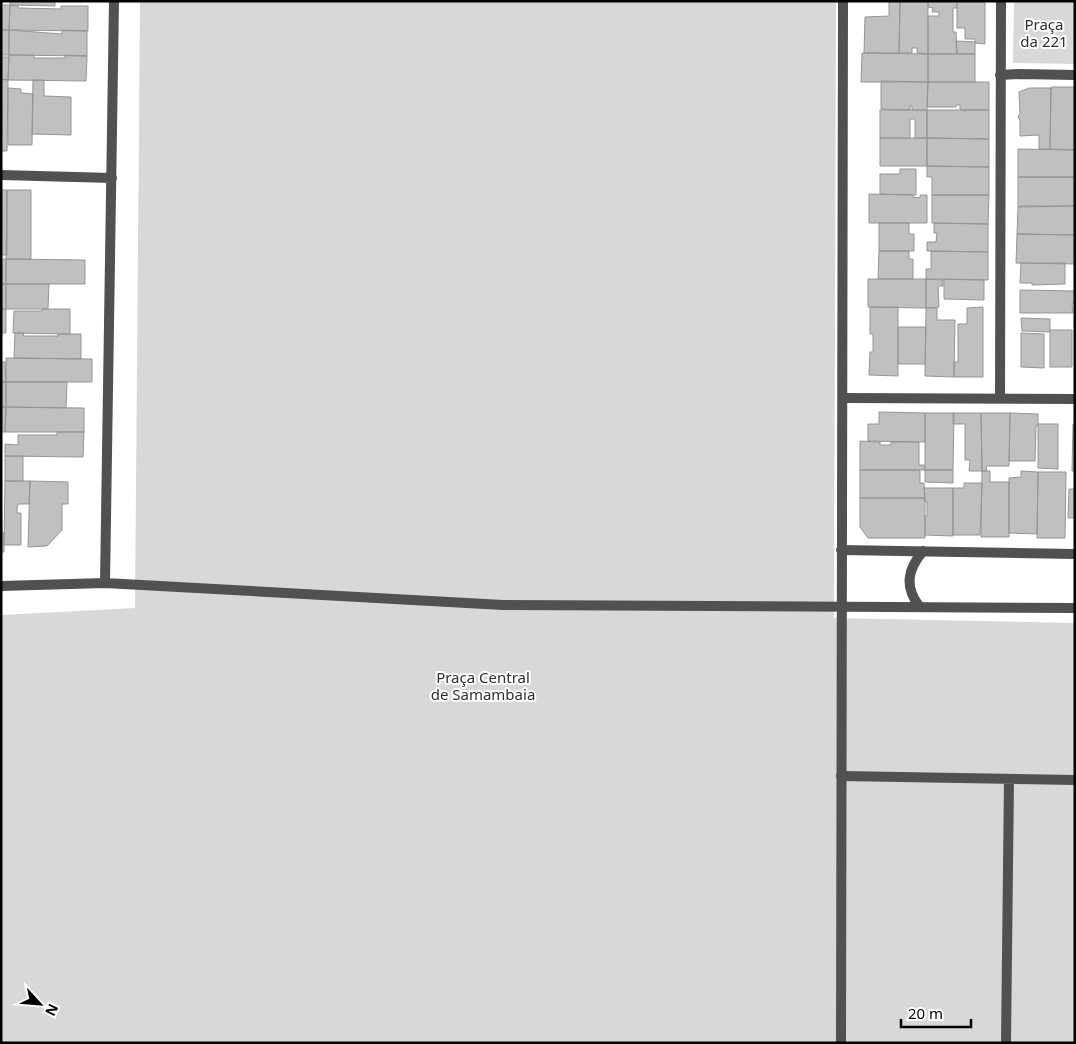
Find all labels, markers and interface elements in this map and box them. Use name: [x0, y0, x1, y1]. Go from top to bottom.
park label: Praça da 221: [1020, 14, 1068, 51]
park label: Praça Central de Samambaia: [431, 667, 535, 704]
north arrow: [15, 979, 65, 1029]
scale bar: [901, 996, 971, 1028]
text: N: [41, 1001, 63, 1019]
text: 20 m: [908, 1003, 943, 1023]

